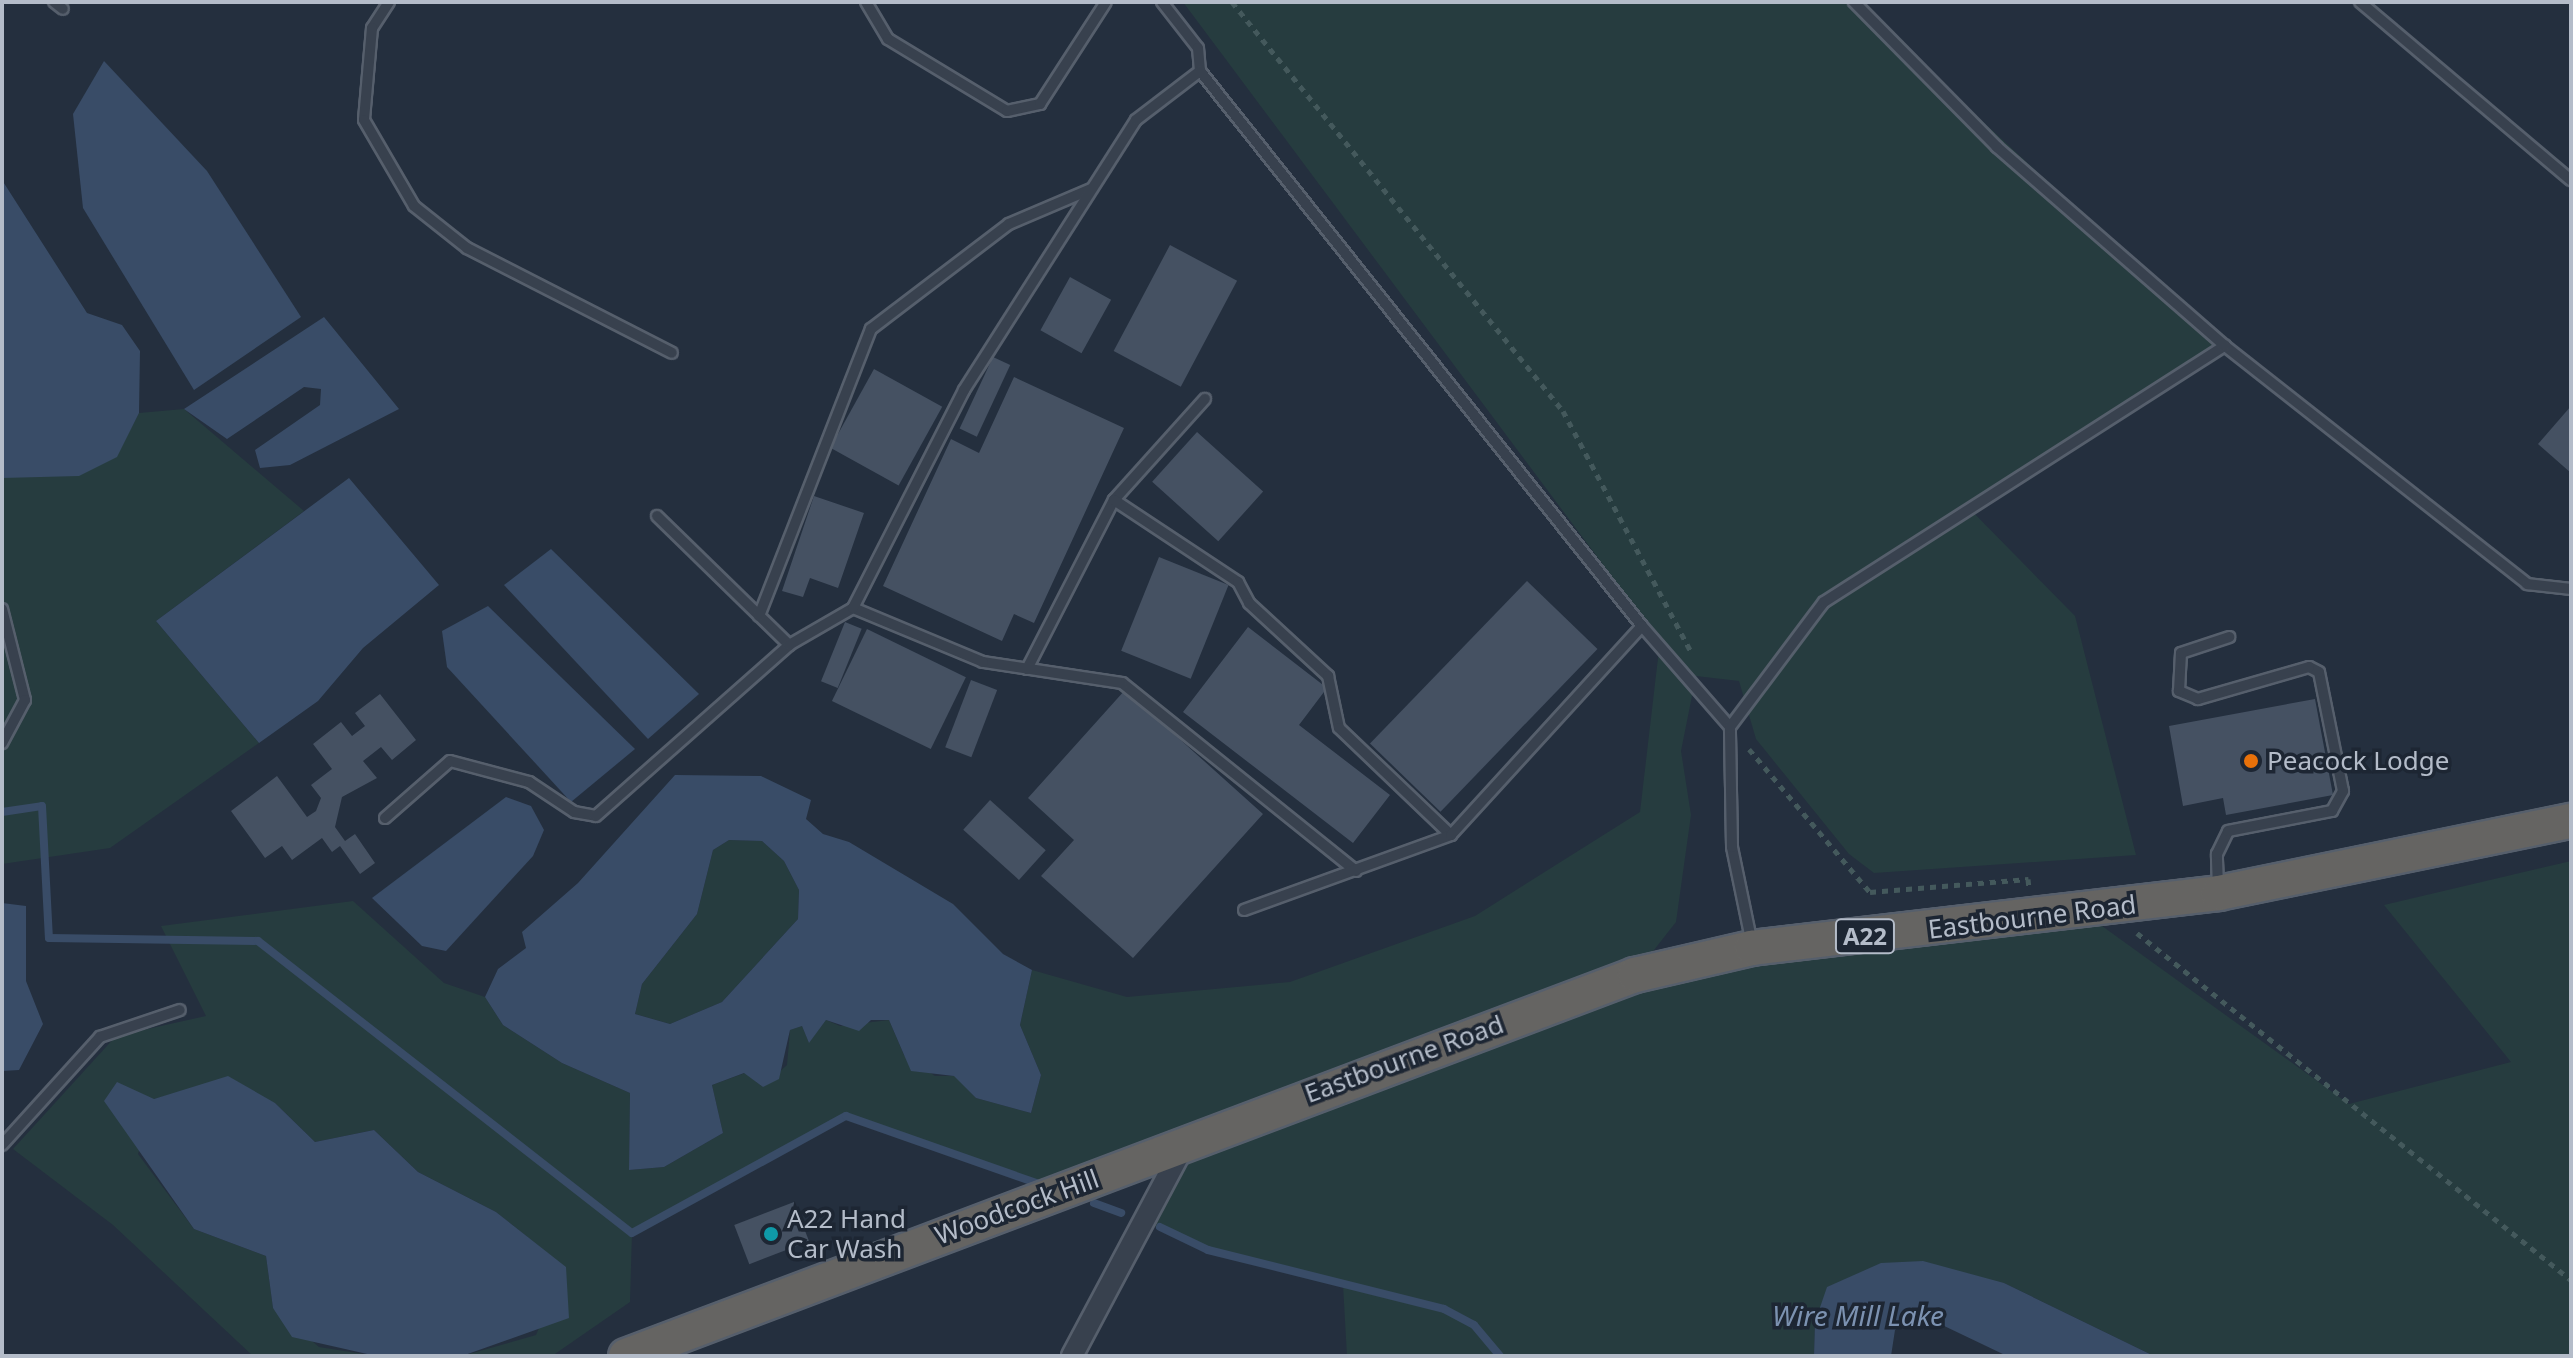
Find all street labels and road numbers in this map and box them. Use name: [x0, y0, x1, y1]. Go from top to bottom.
street label: Eastbourne Road: [1926, 889, 2138, 945]
road number: A22: [1833, 916, 1897, 956]
street label: Eastbourne Road: [1300, 1009, 1508, 1109]
street label: Woodcock Hill: [931, 1163, 1103, 1251]

